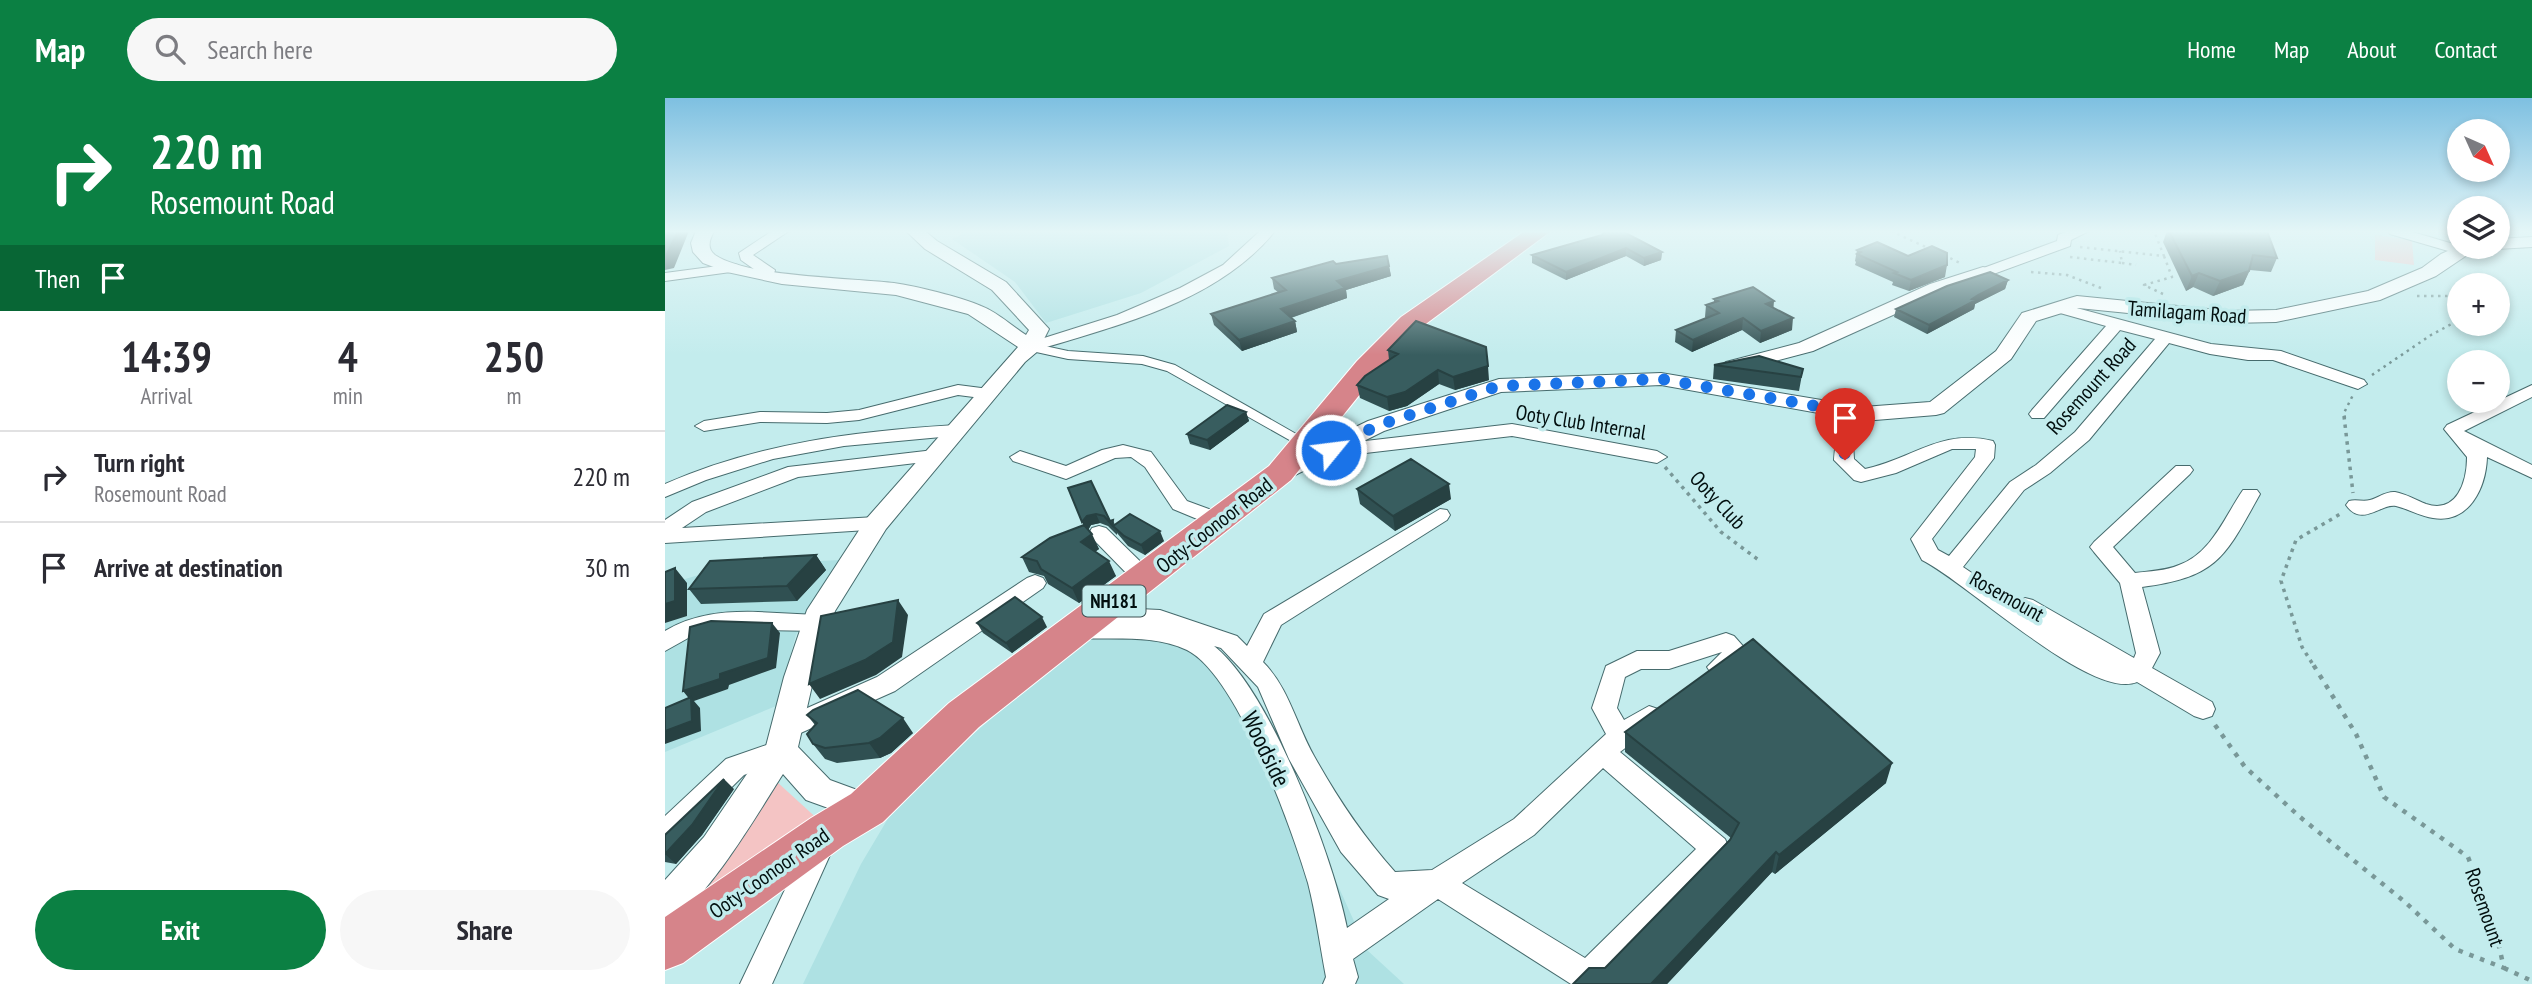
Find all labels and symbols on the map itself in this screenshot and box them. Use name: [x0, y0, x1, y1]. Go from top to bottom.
north arrow: [2447, 119, 2509, 182]
street label: Tamilagam Road: [2127, 294, 2247, 330]
street label: Rosemount Road: [2040, 332, 2142, 440]
pin: [1815, 388, 1875, 460]
street label: Ooty Club Internal: [1514, 398, 1648, 446]
position arrow: [1294, 413, 1368, 487]
street label: Ooty Club: [1684, 465, 1752, 535]
street label: Ooty-Coonoor Road: [1150, 471, 1278, 579]
street label: Rosemount: [1965, 565, 2049, 628]
road number: NH181: [1083, 586, 1145, 616]
street label: Woodside: [1235, 706, 1297, 792]
street label: Ooty-Coonoor Road: [704, 822, 834, 924]
street label: Rosemount: [2459, 864, 2511, 950]

